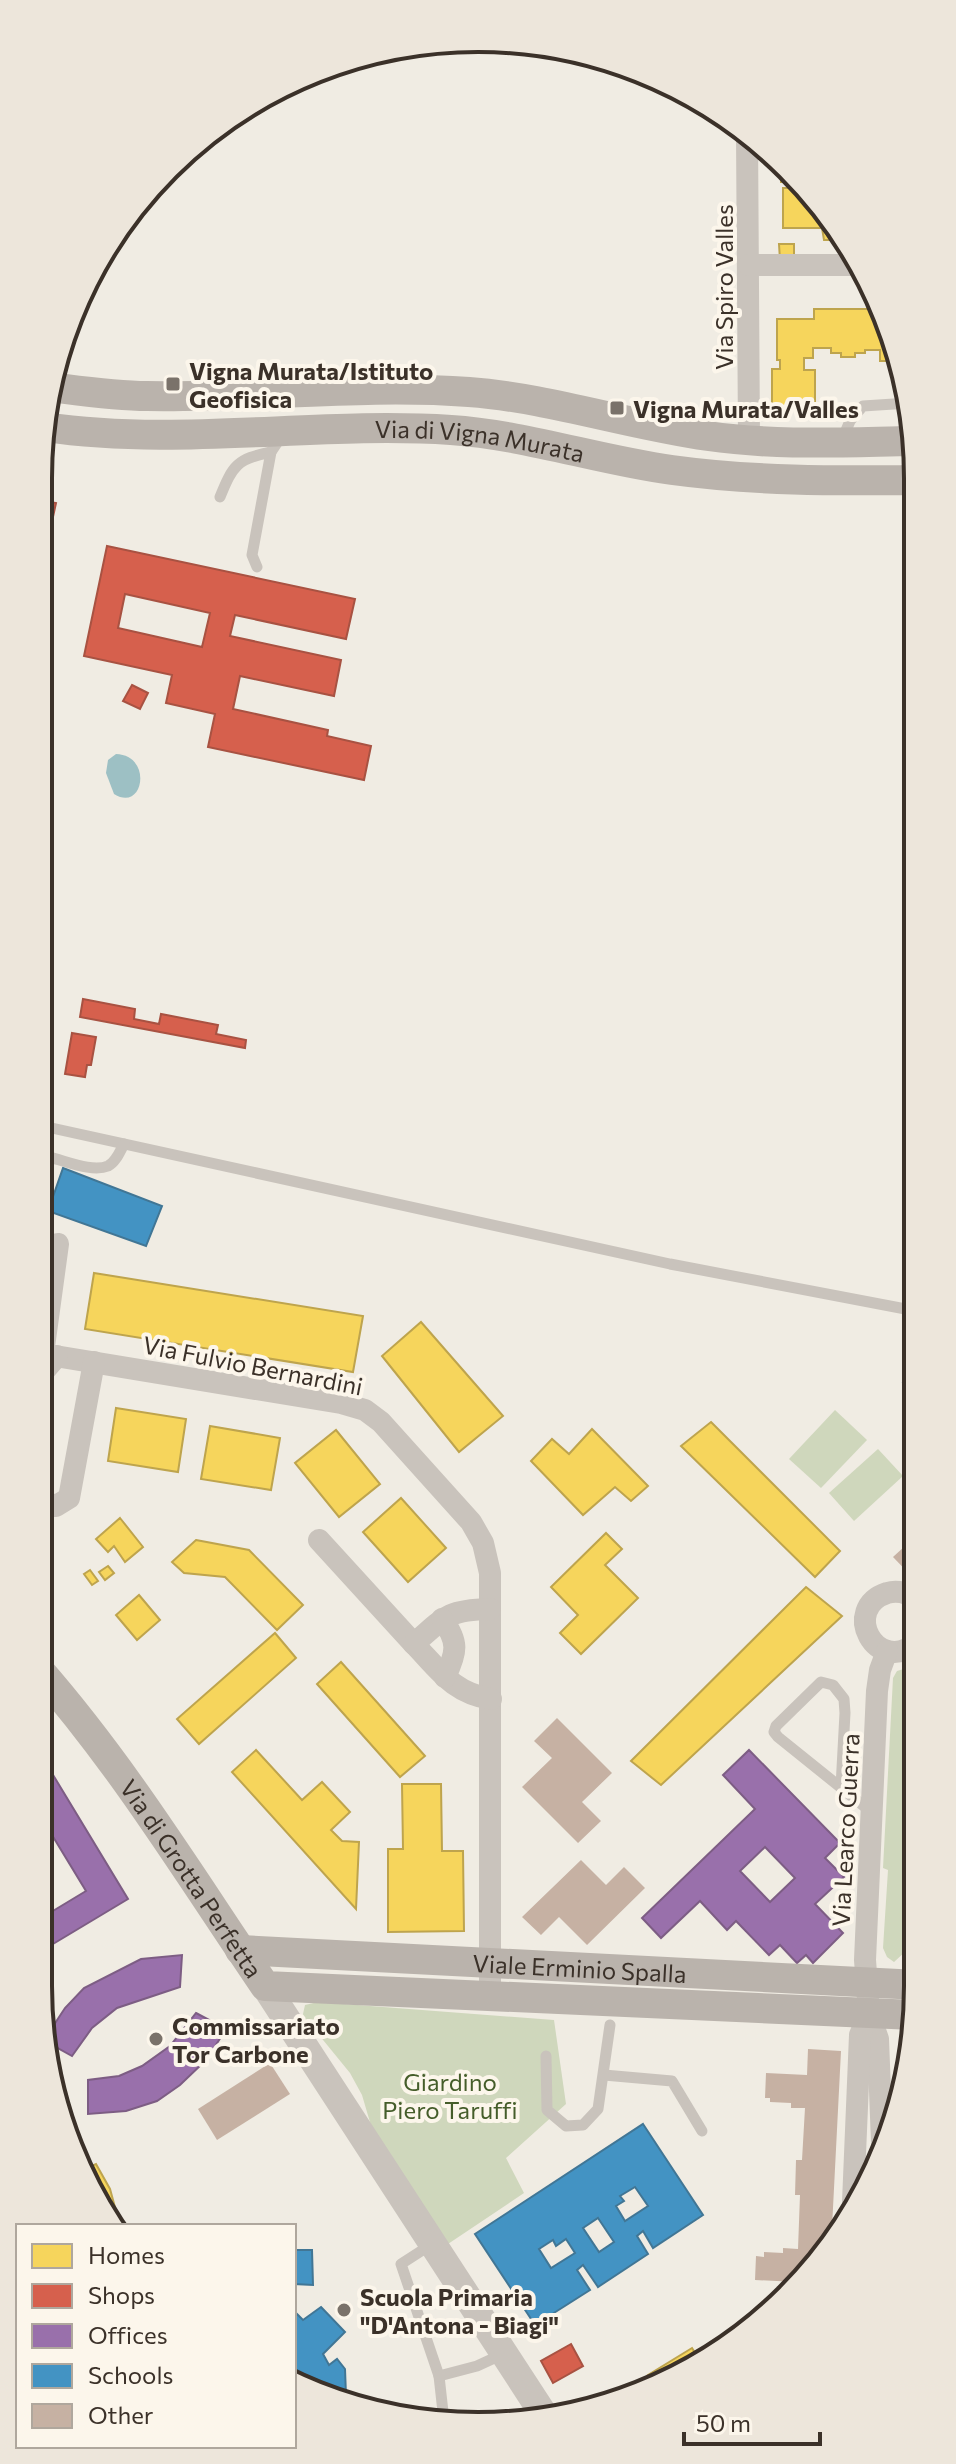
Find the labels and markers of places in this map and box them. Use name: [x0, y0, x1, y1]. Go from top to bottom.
place label: Vigna Murata/Istituto Geofisica: [189, 356, 433, 413]
marker: Vigna Murata/Istituto Geofisica: [164, 375, 182, 393]
place label: Vigna Murata/Valles: [633, 394, 859, 423]
marker: Vigna Murata/Valles: [608, 399, 626, 417]
place label: Commissariato Tor Carbone: [172, 2011, 340, 2068]
marker: Commissariato Tor Carbone: [147, 2030, 165, 2048]
place label: Scuola Primaria "D'Antona - Biagi": [360, 2282, 559, 2339]
marker: Scuola Primaria "D'Antona - Biagi": [335, 2301, 353, 2319]

